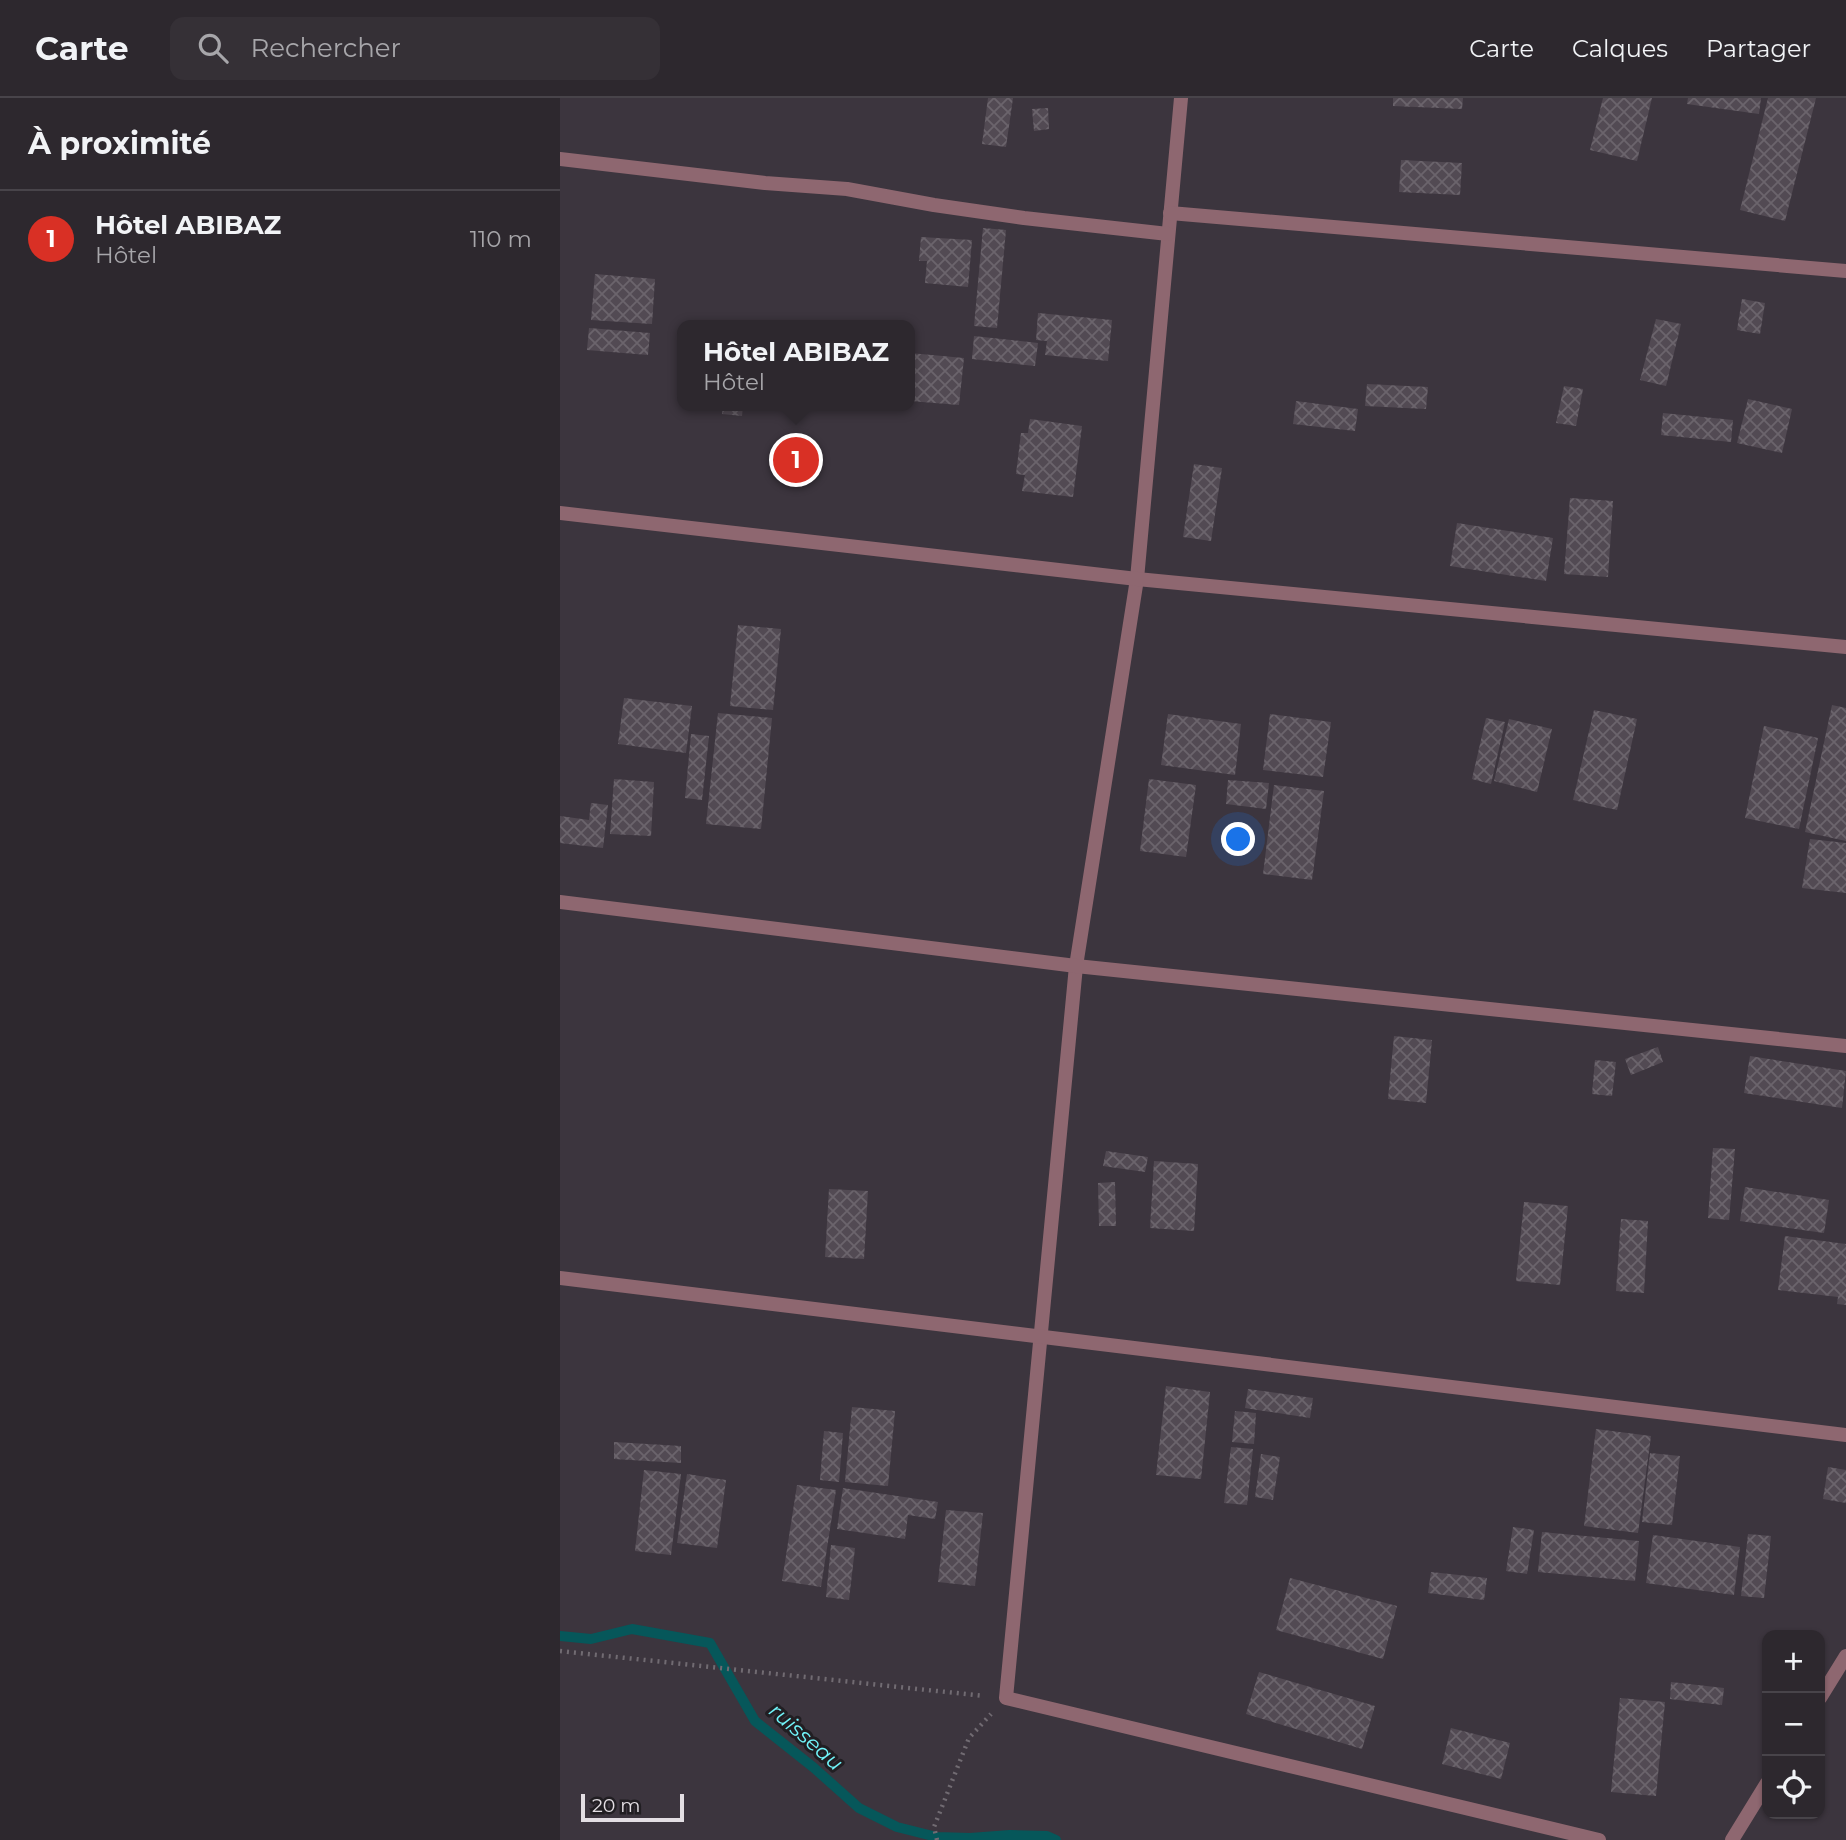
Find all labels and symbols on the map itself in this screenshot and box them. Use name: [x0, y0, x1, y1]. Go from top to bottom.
pin: 1: [773, 434, 819, 486]
your location: [1221, 822, 1255, 856]
water label: ruisseau: [764, 1698, 848, 1775]
scale bar: [581, 1791, 684, 1823]

